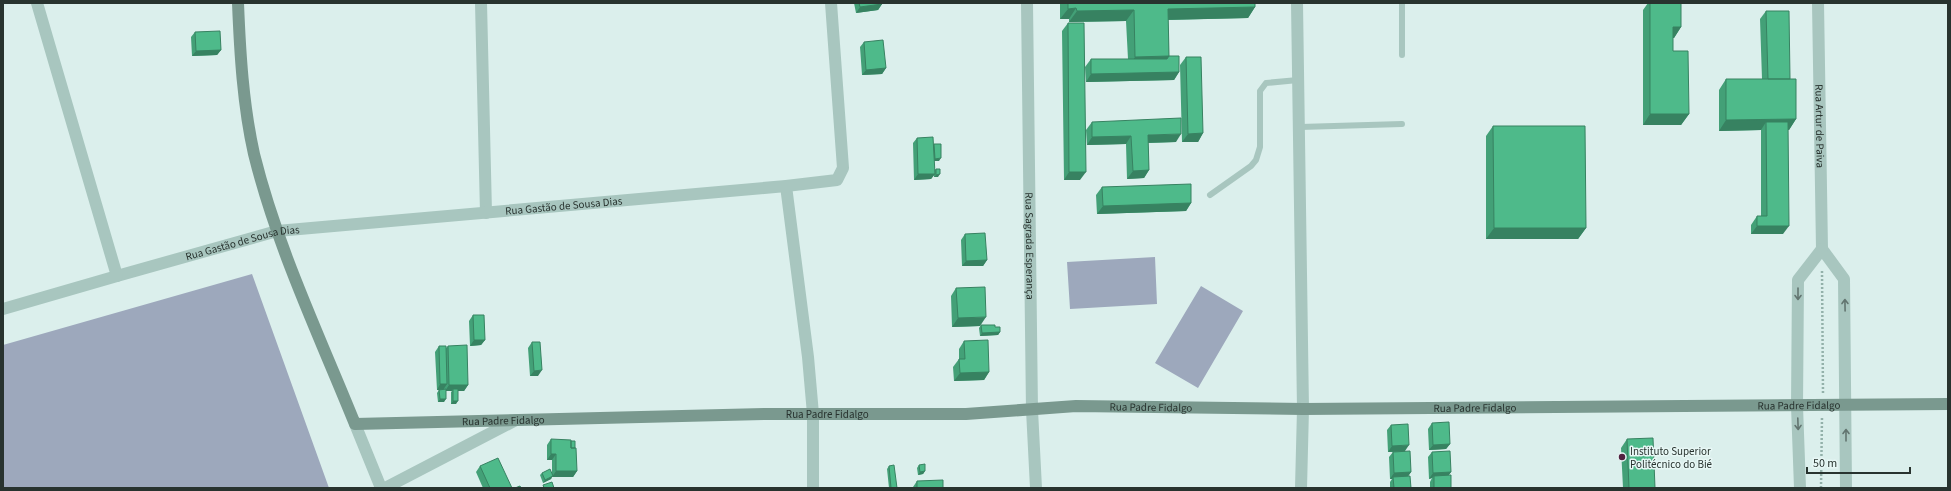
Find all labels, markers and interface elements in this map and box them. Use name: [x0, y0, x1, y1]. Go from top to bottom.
street label: Rua Artur de Paiva: [1811, 84, 1828, 168]
street label: Rua Sagrada Esperança: [1021, 192, 1038, 300]
street label: Rua Gastão de Sousa Dias: [505, 193, 623, 219]
street label: Rua Gastão de Sousa Dias: [184, 222, 301, 264]
one-way arrow: [1794, 287, 1802, 300]
one-way arrow: [1841, 299, 1849, 312]
street label: Rua Padre Fidalgo: [1757, 398, 1840, 413]
street label: Rua Padre Fidalgo: [1109, 399, 1193, 416]
street label: Rua Padre Fidalgo: [1434, 400, 1516, 416]
street label: Rua Padre Fidalgo: [786, 407, 869, 422]
street label: Rua Padre Fidalgo: [462, 412, 545, 429]
one-way arrow: [1794, 417, 1802, 430]
one-way arrow: [1842, 429, 1850, 442]
place label: Instituto Superior Politécnico do Bié: [1630, 444, 1713, 472]
scale bar: [1807, 449, 1910, 475]
marker: Instituto Superior Politécnico do Bié: [1617, 452, 1627, 462]
text: 50 m: [1813, 455, 1837, 472]

